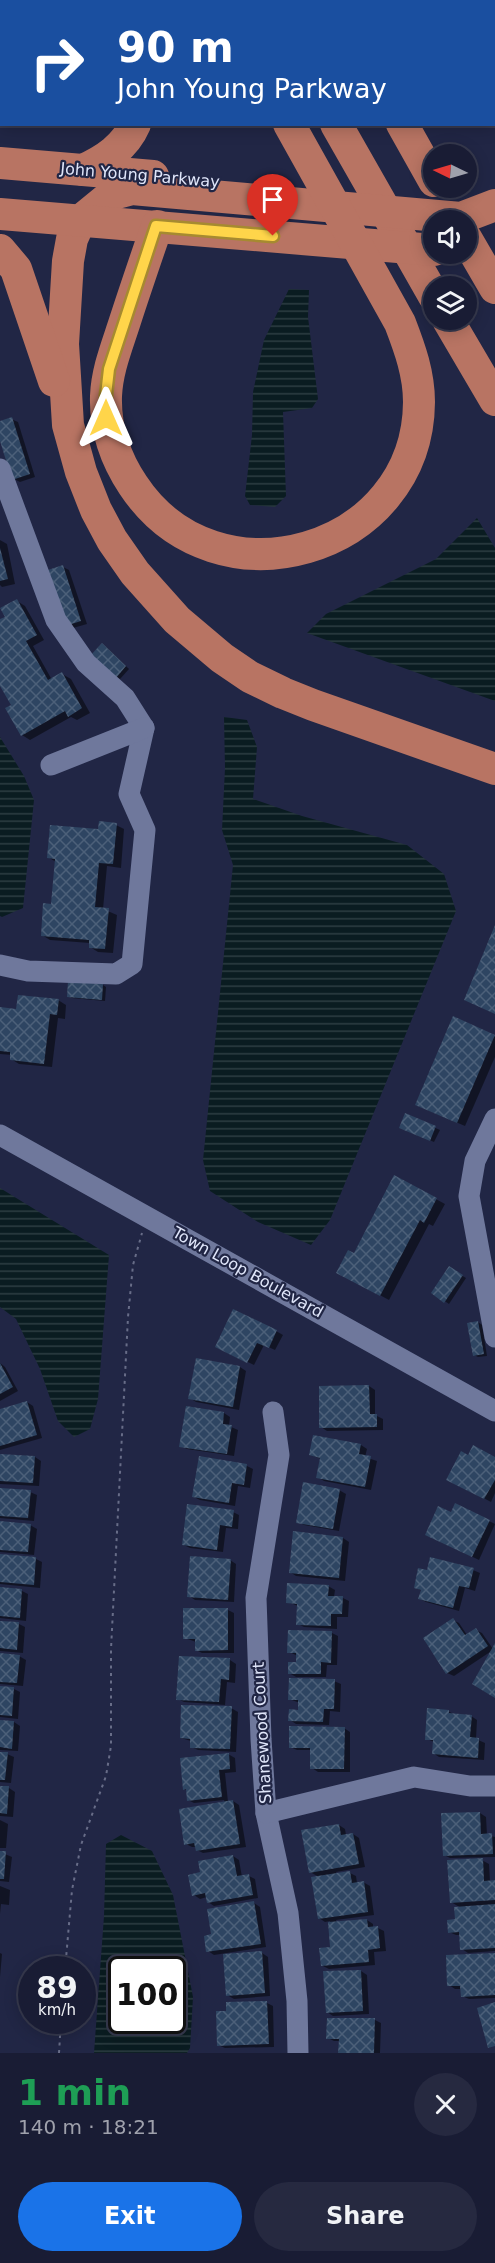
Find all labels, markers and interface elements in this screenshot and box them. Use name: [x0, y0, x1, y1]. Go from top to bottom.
text: 90 m: [117, 23, 234, 72]
icon: right: [18, 24, 96, 102]
text: John Young Parkway: [117, 73, 387, 104]
north arrow: [423, 144, 477, 198]
map controls: [423, 144, 477, 330]
street label: John Young Parkway: [59, 158, 220, 191]
pin: [247, 174, 298, 236]
icon: arrive: [256, 183, 289, 216]
button: sound: [423, 210, 477, 264]
button: layers: [423, 276, 477, 330]
position arrow: [74, 386, 138, 450]
street label: Town Loop Boulevard: [168, 1222, 327, 1321]
street label: Shanewood Court: [249, 1662, 275, 1804]
speed limit sign: 100: [108, 1956, 186, 2034]
text: 89: [36, 1970, 78, 2005]
text: km/h: [38, 2001, 76, 2019]
text: 1 min: [18, 2072, 131, 2113]
button: close: [414, 2073, 477, 2136]
text: 140 m · 18:21: [18, 2115, 159, 2139]
button: Exit: [18, 2182, 242, 2251]
button: Share: [254, 2182, 477, 2251]

